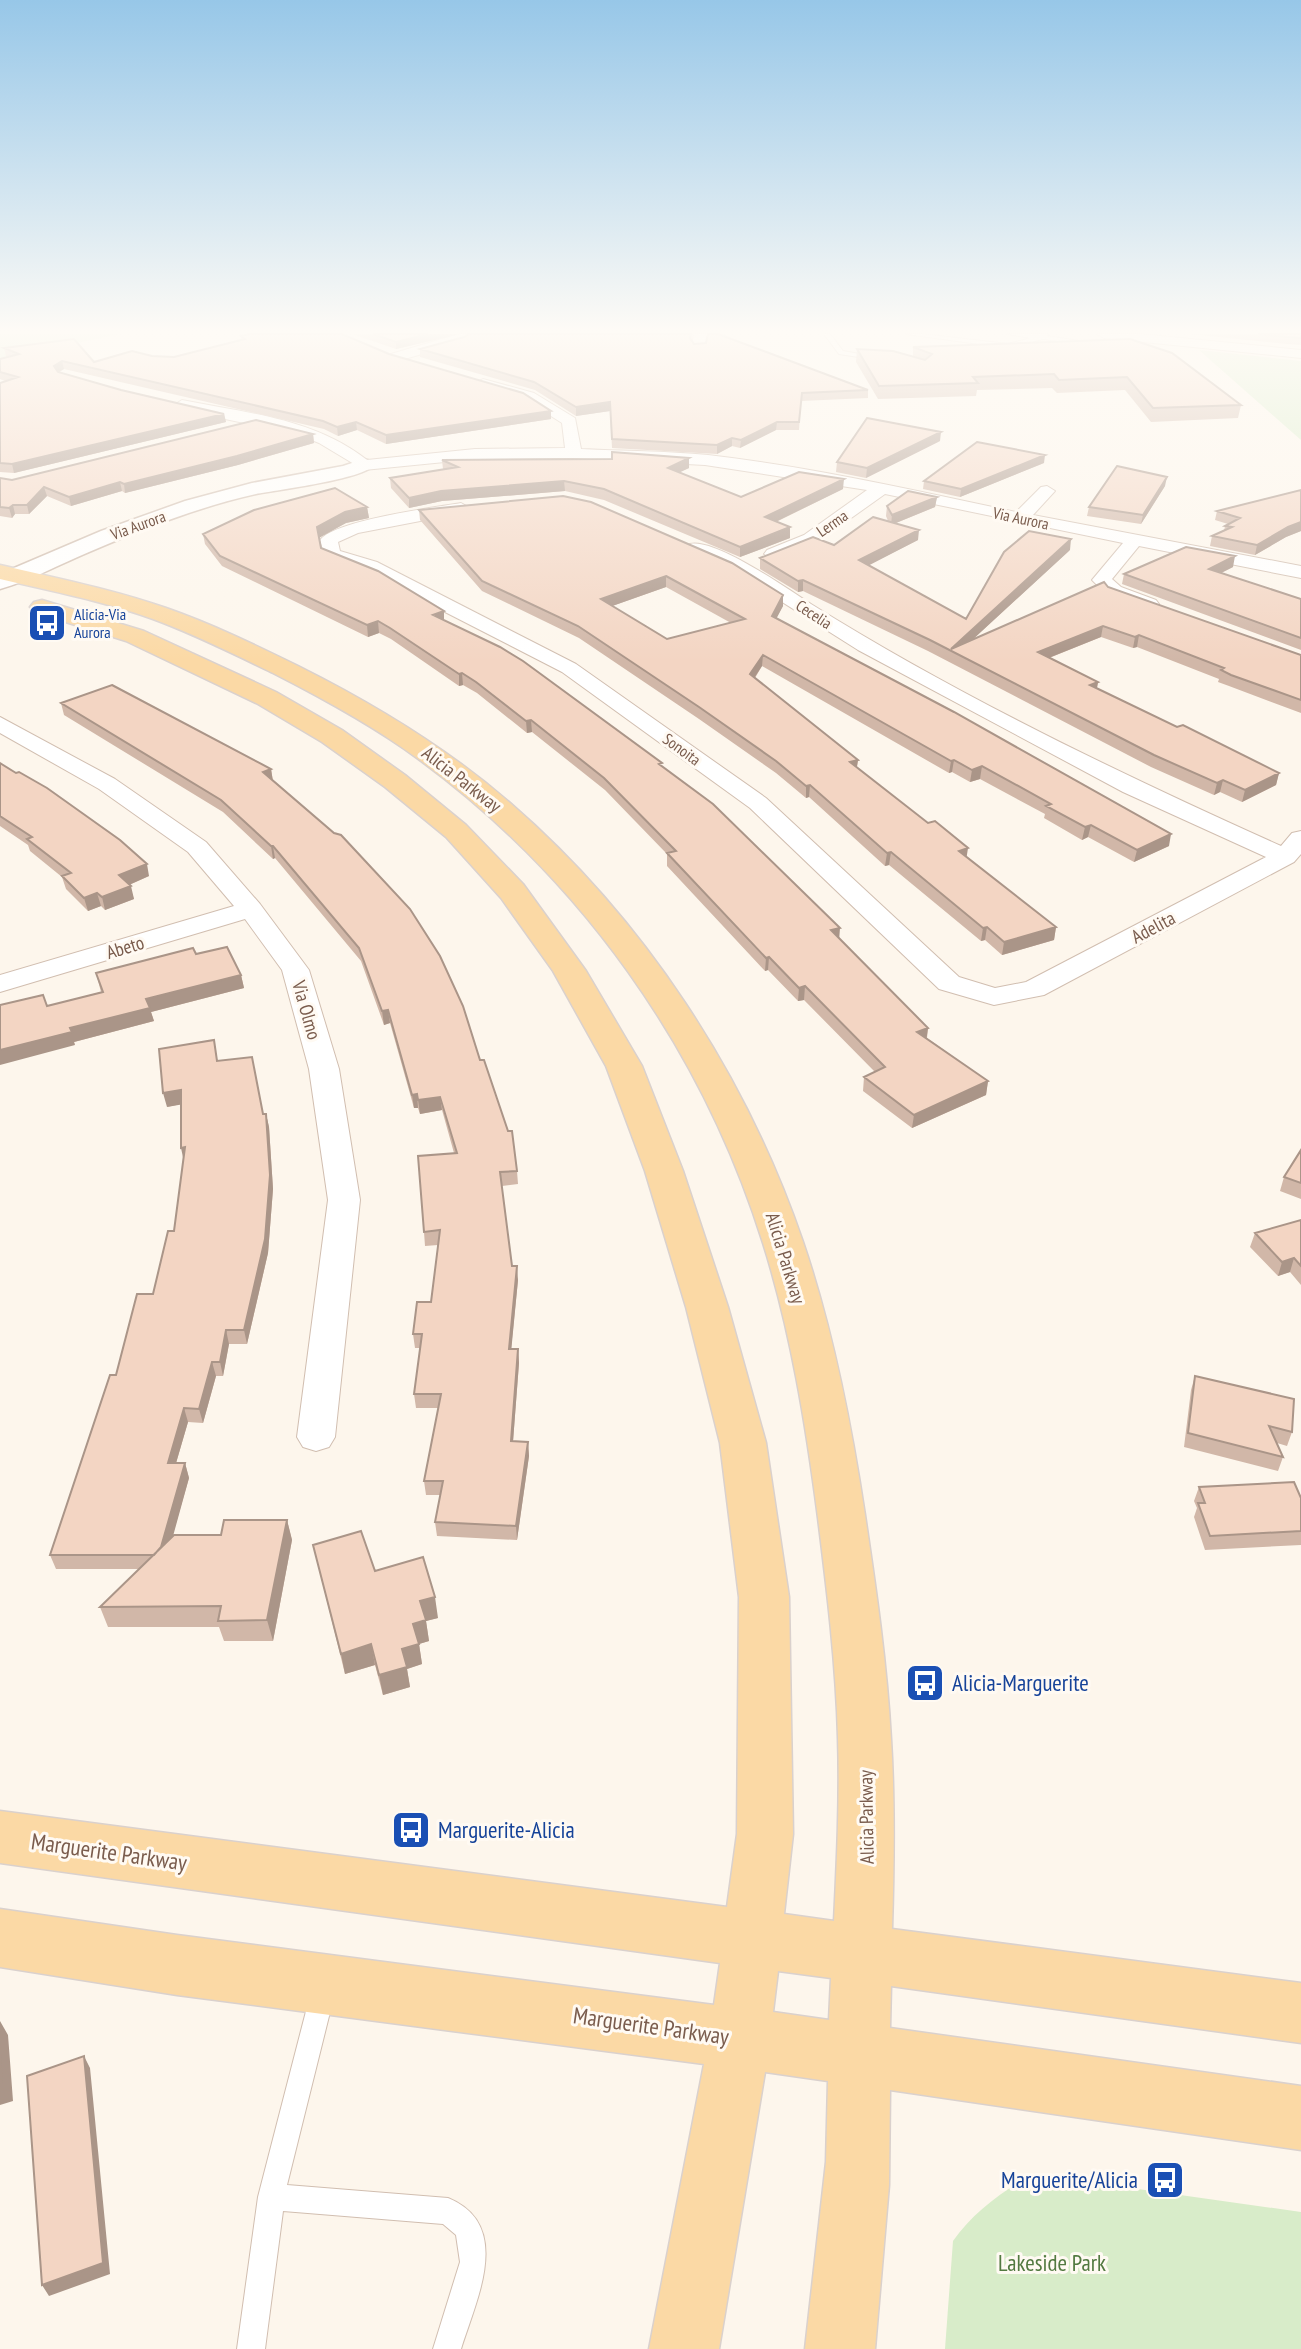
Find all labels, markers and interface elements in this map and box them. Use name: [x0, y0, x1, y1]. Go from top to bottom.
street label: Via Aurora: [990, 502, 1051, 534]
street label: Lerma: [812, 505, 852, 541]
street label: Via Aurora: [107, 506, 168, 544]
street label: Cecelia: [792, 595, 836, 633]
bus stop icon: Alicia-Via Aurora: [26, 602, 68, 644]
place label: Alicia-Via Aurora: [74, 604, 126, 642]
street label: Sonoita: [659, 729, 705, 769]
street label: Alicia Parkway: [417, 741, 507, 818]
street label: Adelita: [1127, 906, 1179, 948]
street label: Abeto: [103, 930, 147, 964]
street label: Via Olmo: [287, 977, 327, 1042]
street label: Alicia Parkway: [761, 1209, 812, 1307]
bus stop icon: Alicia-Marguerite: [904, 1662, 946, 1704]
place label: Alicia-Marguerite: [952, 1668, 1089, 1697]
street label: Alicia Parkway: [853, 1769, 879, 1864]
bus stop icon: Marguerite-Alicia: [390, 1809, 432, 1851]
place label: Marguerite-Alicia: [438, 1815, 575, 1844]
street label: Marguerite Parkway: [29, 1826, 189, 1877]
street label: Marguerite Parkway: [571, 2000, 731, 2051]
bus stop icon: Marguerite/Alicia: [1144, 2159, 1186, 2201]
place label: Marguerite/Alicia: [1001, 2165, 1138, 2194]
park label: Lakeside Park: [998, 2248, 1106, 2277]

